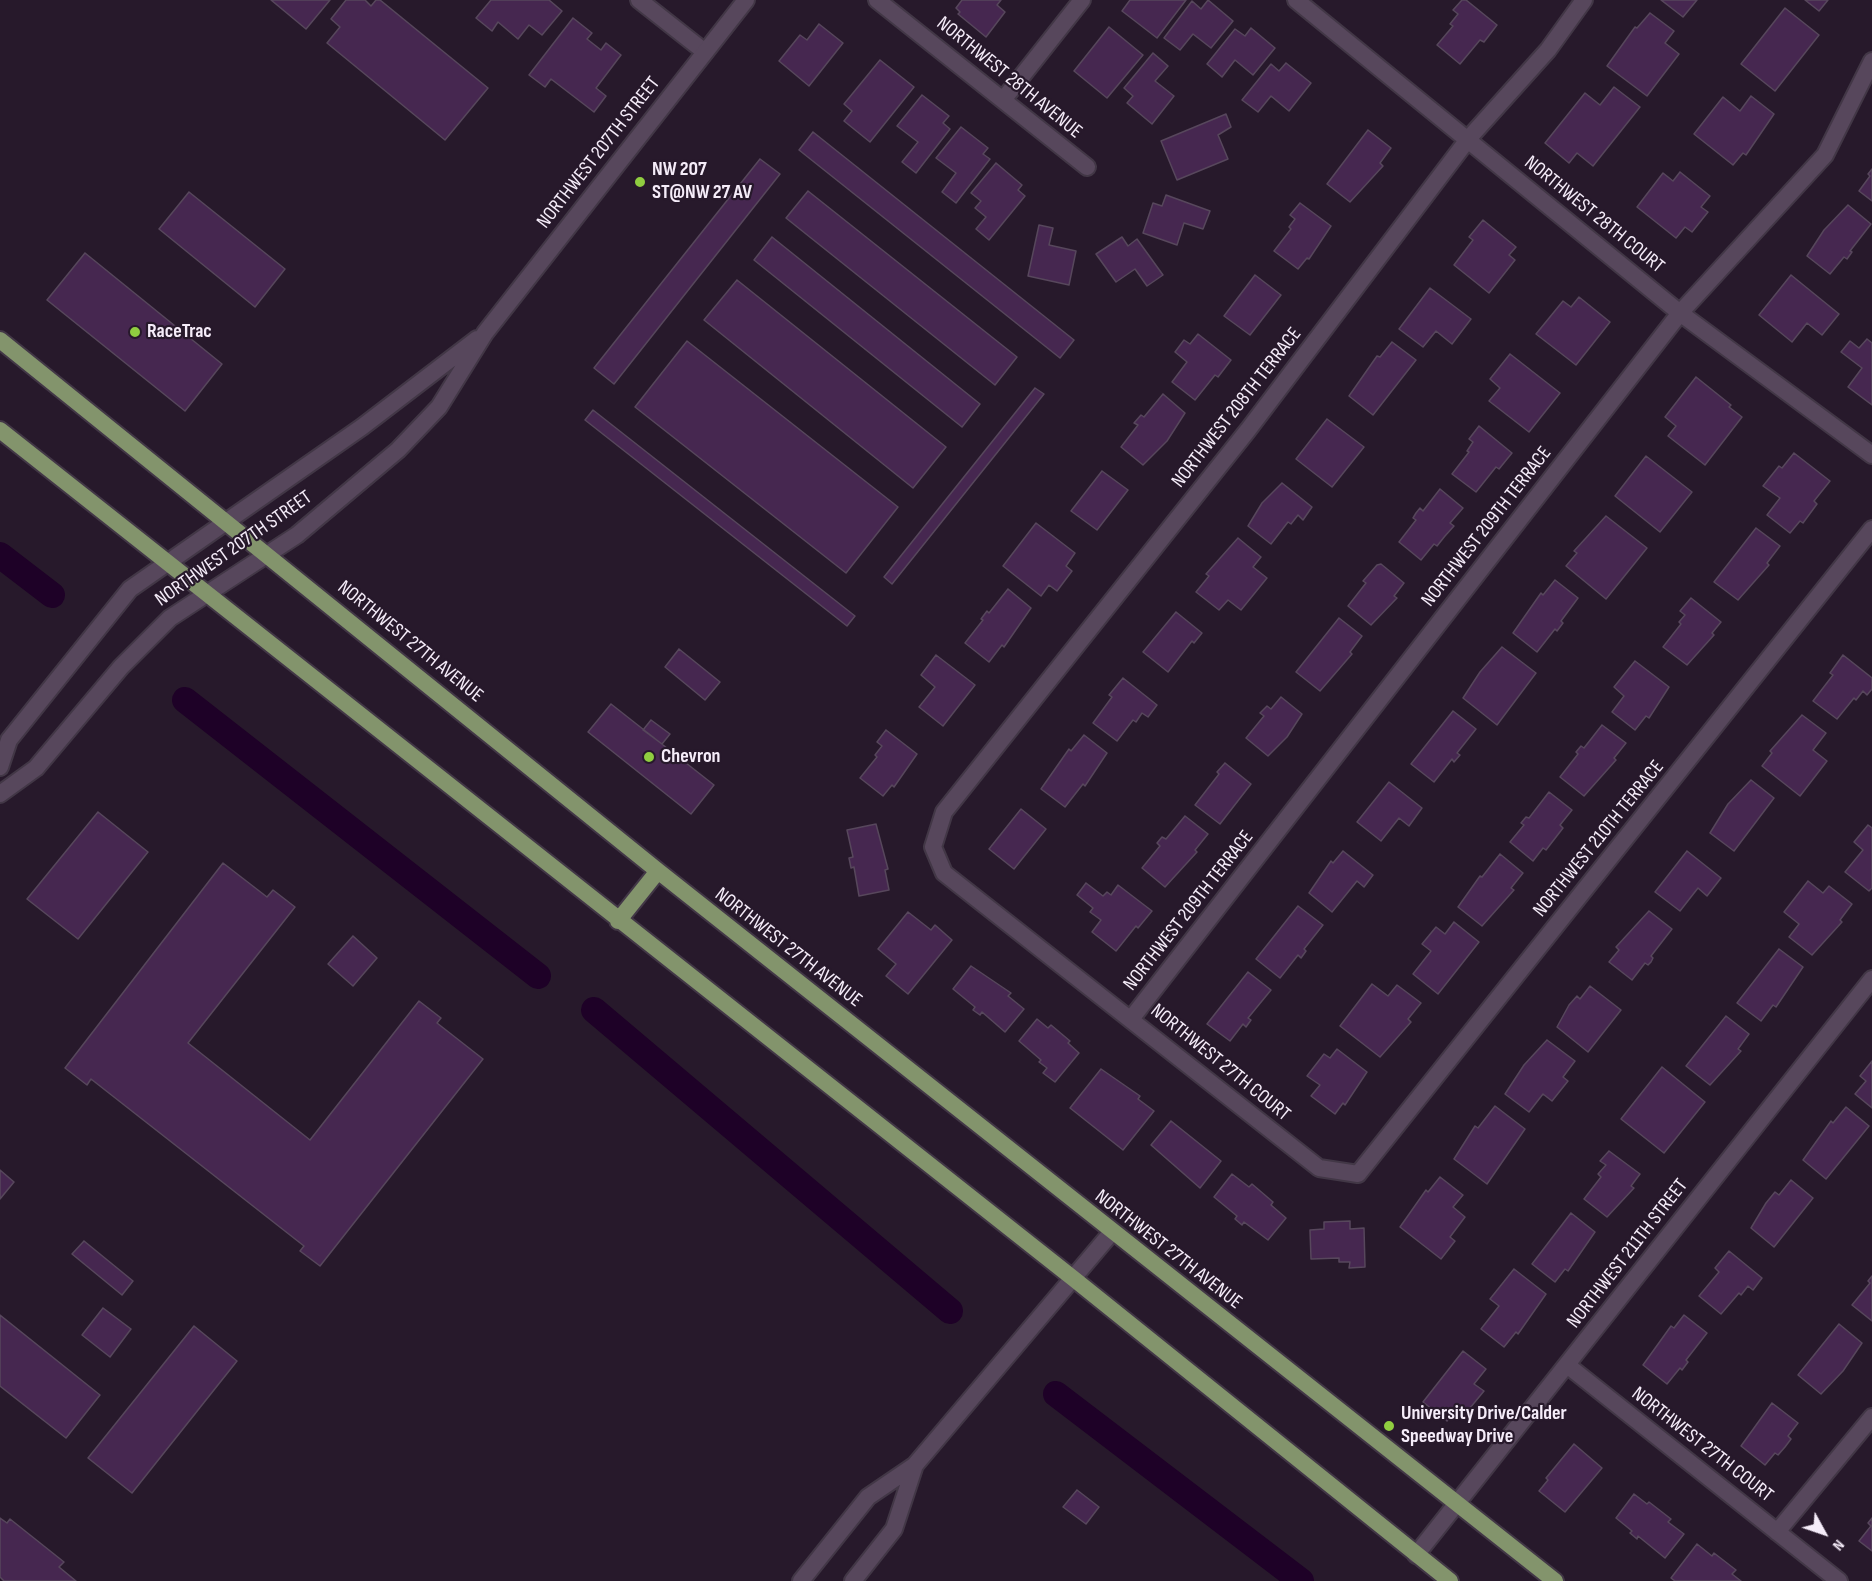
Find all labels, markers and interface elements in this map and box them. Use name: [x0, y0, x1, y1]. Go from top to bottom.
street label: NORTHWEST 28TH AVENUE: [931, 12, 1087, 144]
street label: NORTHWEST 207TH STREET: [532, 72, 666, 234]
street label: NORTHWEST 28TH COURT: [1519, 151, 1669, 279]
place label: NW 207 ST@NW 27 AV: [652, 158, 752, 205]
marker: NW 207 ST@NW 27 AV: [633, 175, 647, 189]
place label: RaceTrac: [147, 320, 212, 344]
street label: NORTHWEST 208TH TERRACE: [1167, 323, 1307, 493]
marker: RaceTrac: [128, 325, 142, 339]
street label: NORTHWEST 209TH TERRACE: [1417, 442, 1557, 612]
street label: NORTHWEST 207TH STREET: [151, 486, 317, 612]
street label: NORTHWEST 27TH AVENUE: [332, 576, 488, 708]
place label: Chevron: [661, 745, 721, 769]
marker: Chevron: [642, 750, 656, 764]
street label: NORTHWEST 210TH TERRACE: [1528, 756, 1670, 922]
street label: NORTHWEST 209TH TERRACE: [1119, 826, 1259, 996]
street label: NORTHWEST 27TH AVENUE: [710, 883, 866, 1013]
street label: NORTHWEST 27TH COURT: [1145, 999, 1295, 1127]
street label: NORTHWEST 211TH STREET: [1562, 1175, 1694, 1333]
street label: NORTHWEST 27TH AVENUE: [1090, 1185, 1246, 1315]
street label: NORTHWEST 27TH COURT: [1626, 1382, 1778, 1508]
place label: University Drive/Calder Speedway Drive: [1401, 1402, 1567, 1449]
marker: University Drive/Calder Speedway Drive: [1382, 1419, 1396, 1433]
north arrow: [1794, 1503, 1854, 1563]
text: N: [1828, 1536, 1848, 1554]

